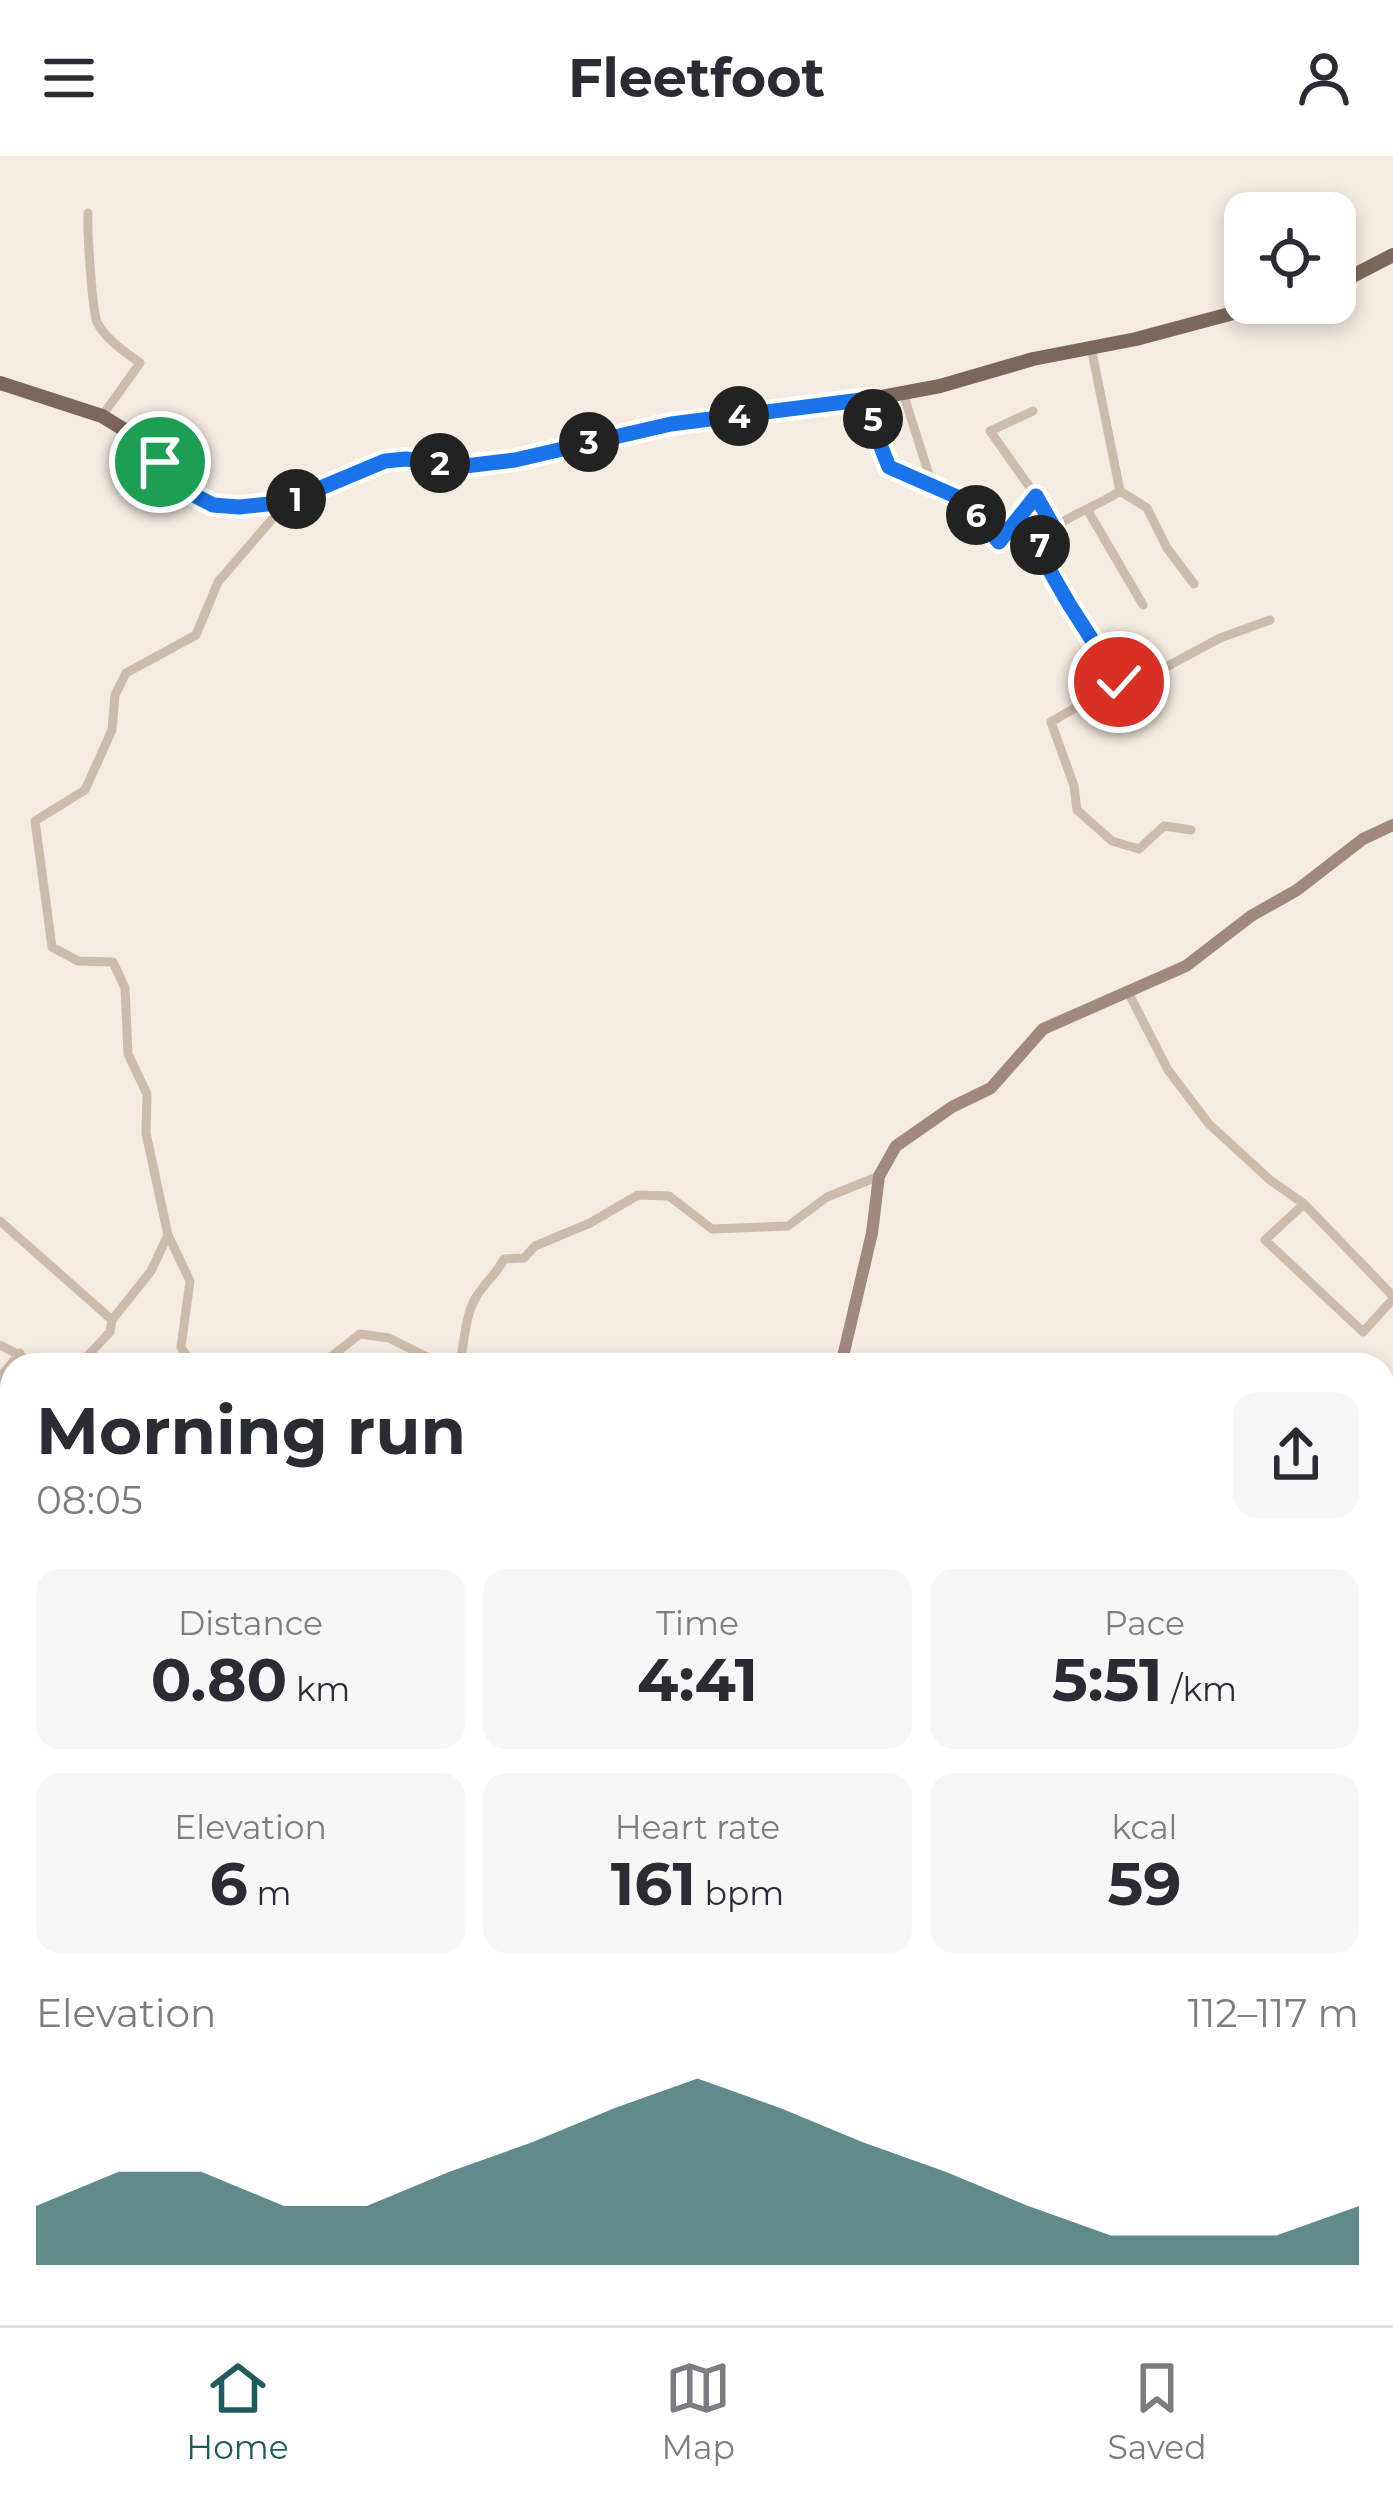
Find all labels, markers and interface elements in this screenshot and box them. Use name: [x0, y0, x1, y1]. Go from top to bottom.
icon: menu: [36, 45, 102, 111]
text: Fleetfoot: [568, 45, 825, 111]
icon: person: [1291, 45, 1357, 111]
map controls: [1224, 192, 1356, 324]
button: locate: [1224, 192, 1356, 324]
pin: 4: [709, 386, 769, 446]
pin: 5: [843, 389, 903, 449]
text: 4: [728, 396, 750, 436]
text: 5: [863, 399, 883, 439]
pin: [109, 411, 211, 513]
pin: 3: [559, 412, 619, 472]
text: 3: [579, 422, 599, 462]
icon: arrive: [127, 429, 193, 495]
pin: 2: [410, 433, 470, 493]
text: 2: [430, 443, 450, 483]
pin: 1: [266, 469, 326, 529]
text: 1: [290, 479, 302, 519]
pin: 6: [946, 485, 1006, 545]
text: 6: [965, 495, 987, 535]
pin: 7: [1010, 515, 1070, 575]
text: 7: [1030, 525, 1050, 565]
pin: [1068, 631, 1170, 733]
icon: check: [1086, 649, 1152, 715]
text: Morning run: [36, 1390, 466, 1471]
button: share: [1233, 1392, 1359, 1518]
text: 08:05: [36, 1476, 143, 1524]
text: Distance: [178, 1603, 323, 1643]
text: Time: [656, 1603, 739, 1643]
text: Pace: [1104, 1603, 1185, 1643]
text: 0.80: [151, 1643, 287, 1716]
text: 4:41: [637, 1643, 758, 1716]
text: 5:51: [1052, 1643, 1163, 1716]
text: km: [287, 1669, 350, 1709]
text: /km: [1163, 1669, 1237, 1709]
text: Elevation: [174, 1807, 327, 1847]
text: Heart rate: [615, 1807, 780, 1847]
text: kcal: [1112, 1807, 1177, 1847]
text: 6: [210, 1847, 248, 1920]
text: 161: [611, 1847, 696, 1920]
text: 59: [1108, 1847, 1181, 1920]
text: m: [248, 1873, 291, 1913]
text: bpm: [696, 1873, 784, 1913]
text: Elevation: [36, 1989, 216, 2037]
text: 112–117 m: [1187, 1989, 1359, 2037]
tab: Home: [186, 2355, 289, 2467]
tab: Map: [661, 2355, 735, 2467]
tab: Saved: [1108, 2355, 1207, 2467]

